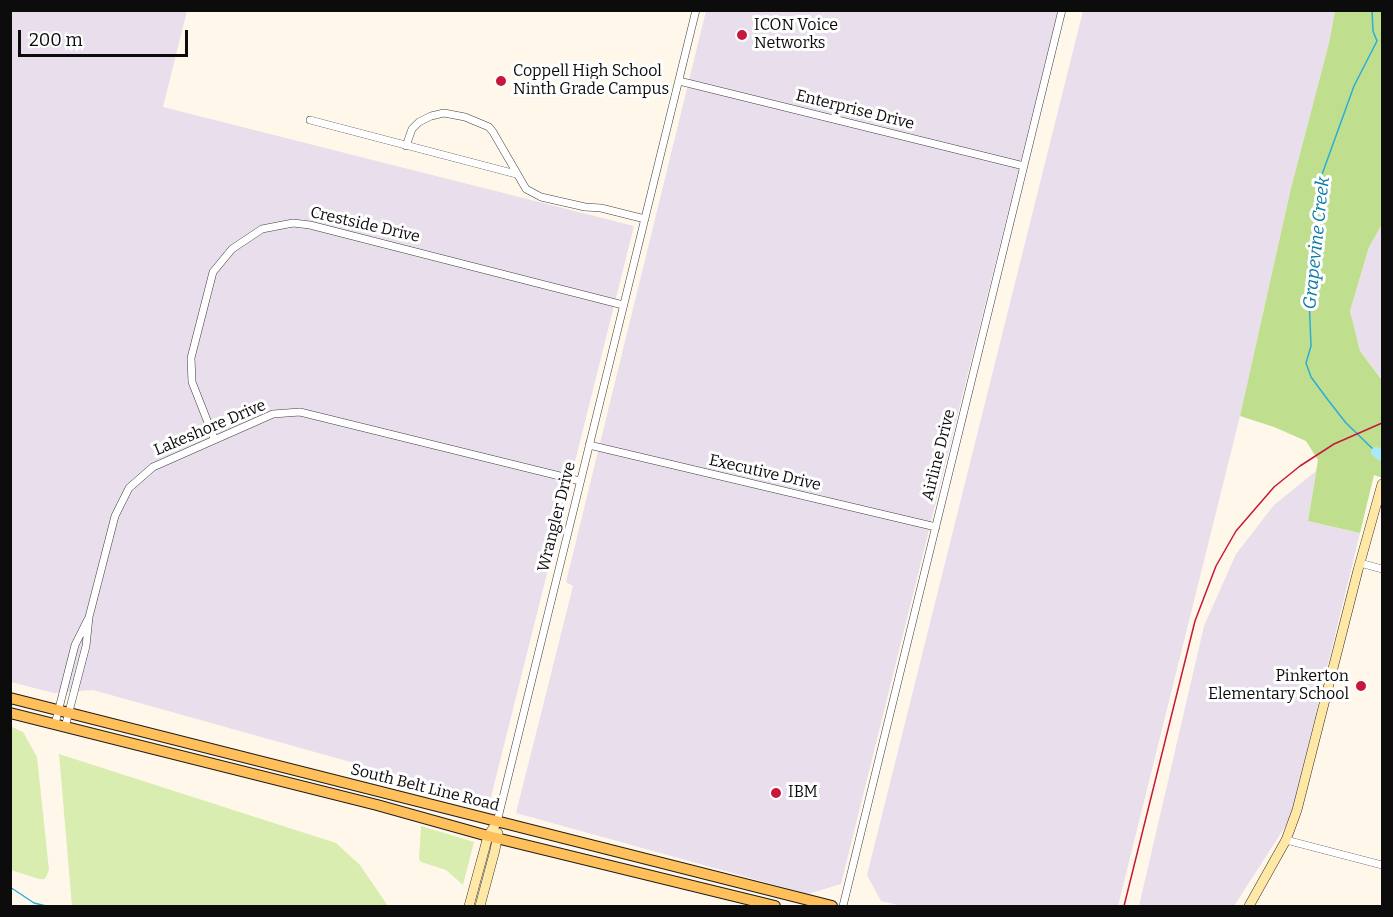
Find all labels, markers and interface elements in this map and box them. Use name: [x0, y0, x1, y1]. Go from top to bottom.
place label: ICON Voice Networks: [754, 16, 838, 54]
scale bar: [21, 18, 190, 56]
marker: ICON Voice Networks: [735, 28, 749, 42]
text: 200 m: [29, 29, 83, 51]
place label: Coppell High School Ninth Grade Campus: [513, 62, 669, 100]
marker: Coppell High School Ninth Grade Campus: [494, 74, 508, 88]
street label: Enterprise Drive: [794, 86, 916, 134]
water label: Grapevine Creek: [1299, 176, 1335, 310]
street label: Crestside Drive: [308, 203, 422, 247]
street label: Lakeshore Drive: [151, 396, 269, 460]
street label: Airline Drive: [918, 407, 960, 503]
street label: Executive Drive: [707, 451, 823, 495]
street label: Wrangler Drive: [534, 460, 580, 574]
place label: Pinkerton Elementary School: [1208, 667, 1349, 705]
marker: Pinkerton Elementary School: [1354, 679, 1368, 693]
street label: South Belt Line Road: [349, 760, 501, 816]
place label: IBM: [788, 783, 818, 803]
marker: IBM: [769, 786, 783, 800]

